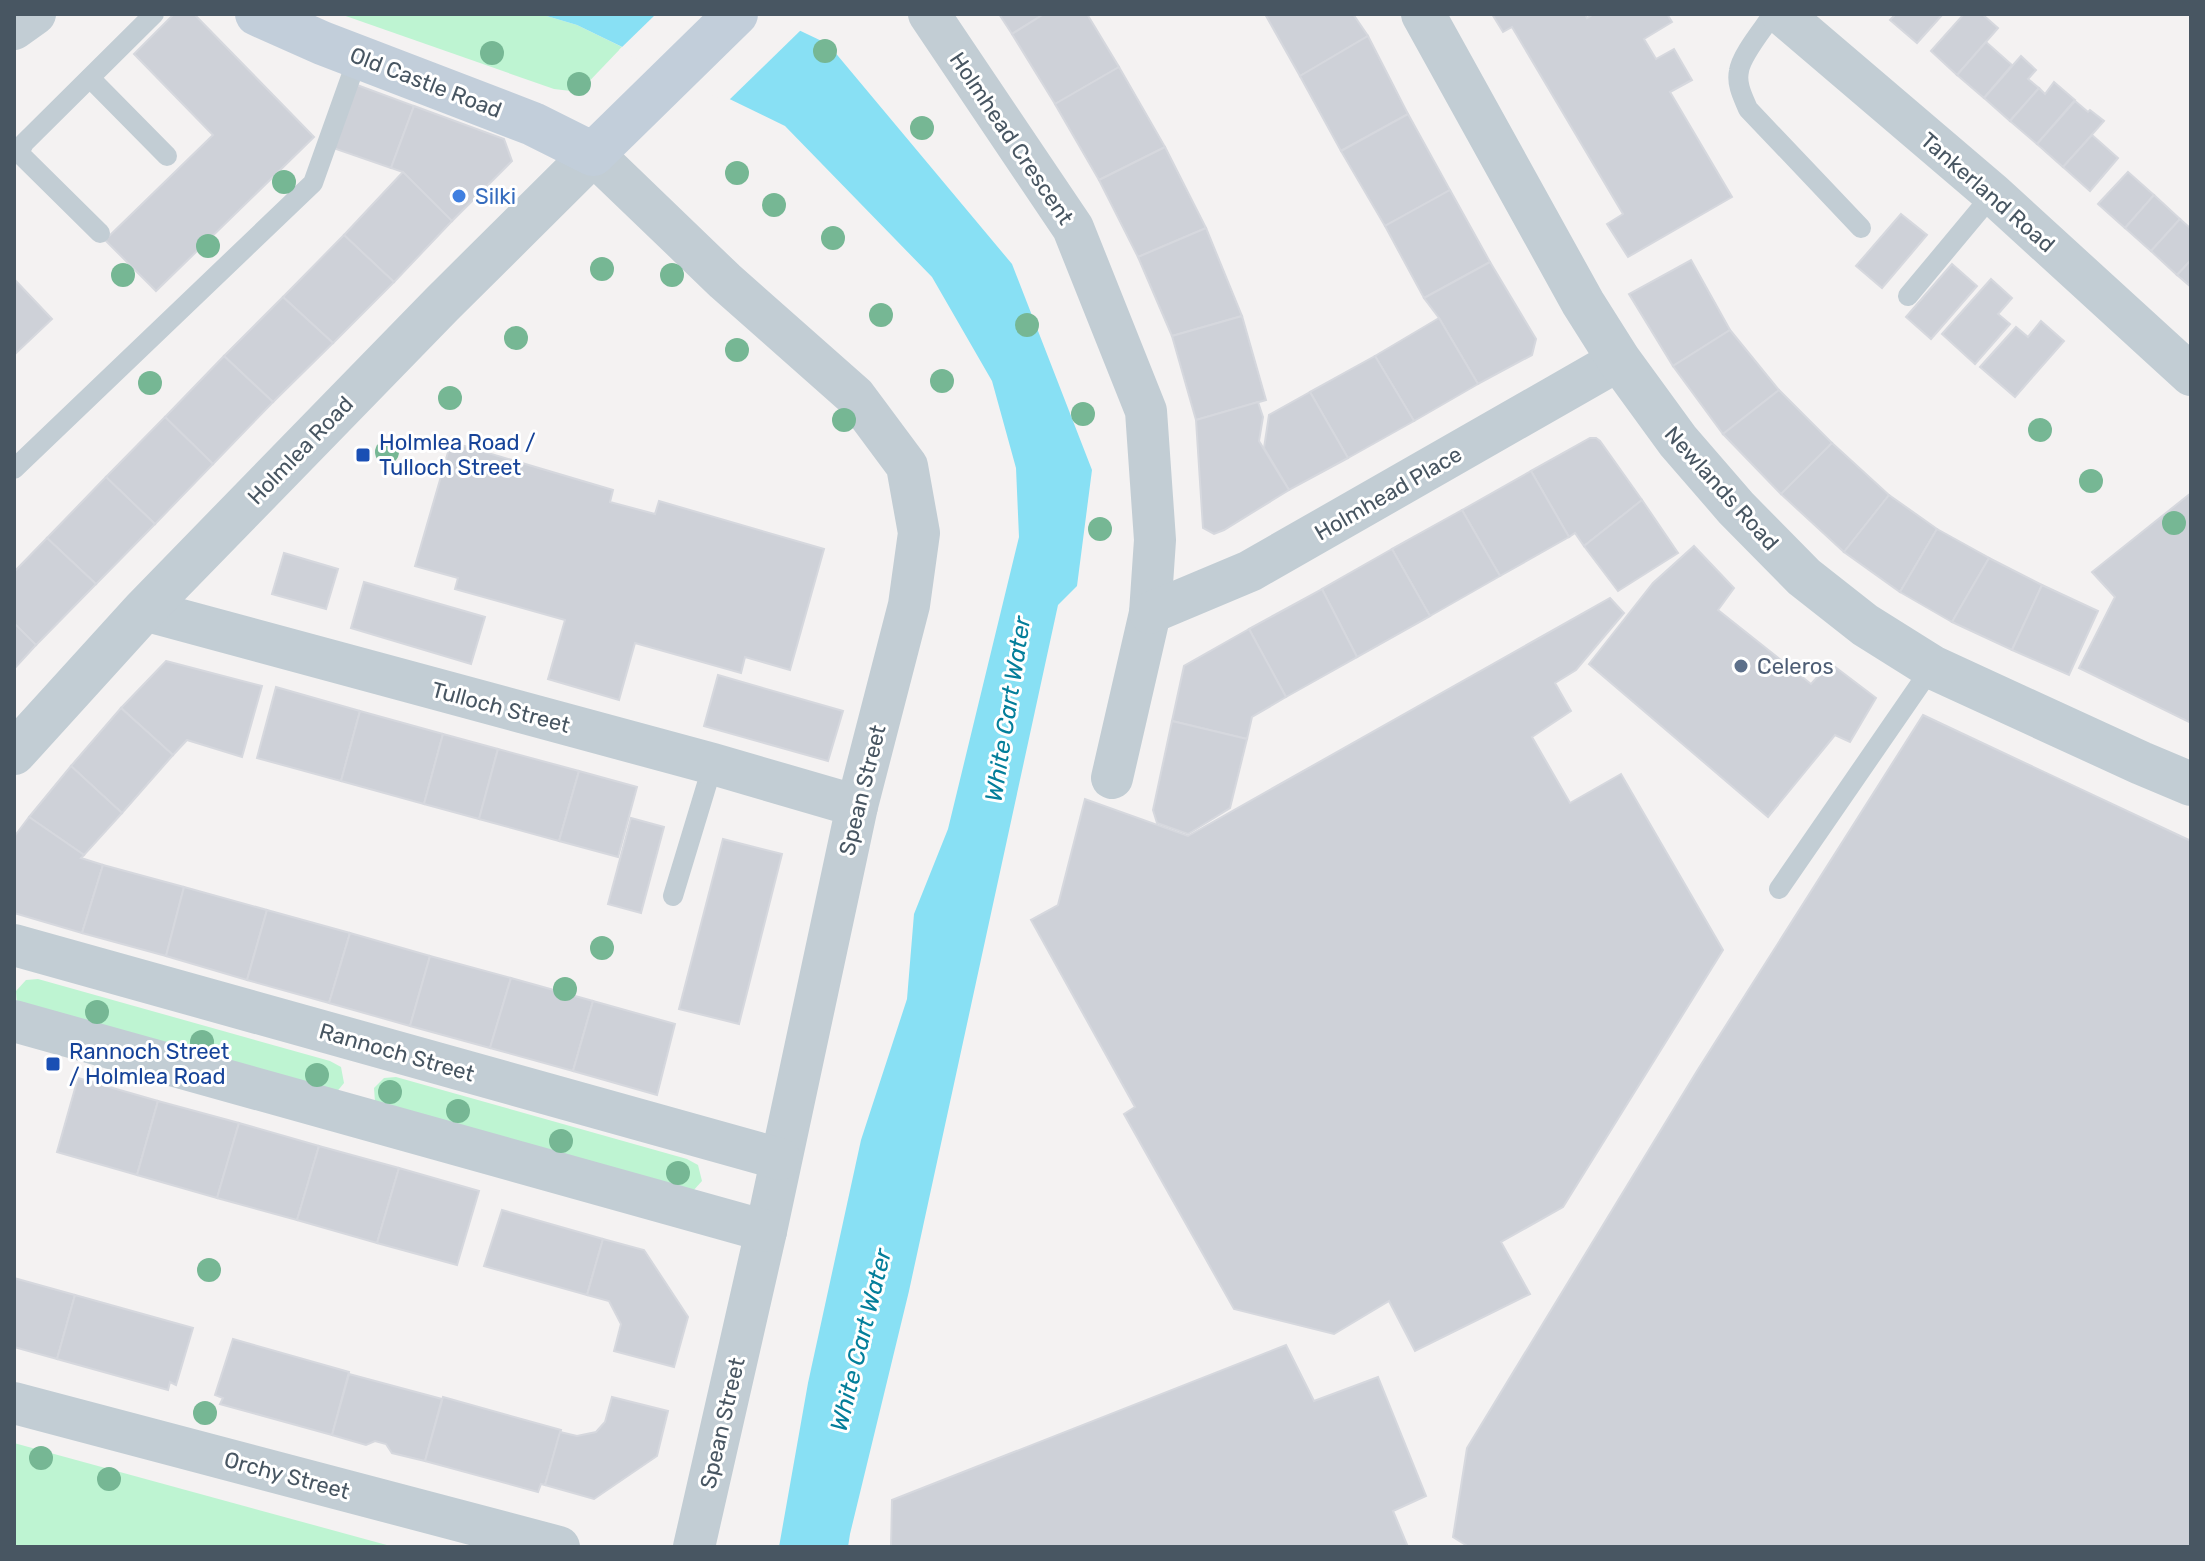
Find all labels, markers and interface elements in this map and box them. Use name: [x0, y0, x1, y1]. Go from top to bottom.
street label: Old Castle Road: [346, 41, 506, 124]
street label: Holmhead Crescent: [944, 47, 1080, 230]
street label: Tankerland Road: [1915, 127, 2060, 258]
place label: Silki: [475, 183, 516, 210]
marker: Silki: [450, 187, 468, 205]
street label: Holmlea Road: [242, 390, 359, 510]
street label: Newlands Road: [1659, 421, 1784, 556]
place label: Holmlea Road / Tulloch Street: [379, 429, 536, 481]
street label: Holmhead Place: [1310, 440, 1467, 547]
marker: Holmlea Road / Tulloch Street: [354, 446, 372, 464]
water label: White Cart Water: [980, 614, 1037, 804]
place label: Celeros: [1757, 653, 1834, 680]
marker: Celeros: [1732, 657, 1750, 675]
street label: Tulloch Street: [429, 676, 573, 739]
street label: Spean Street: [833, 722, 892, 858]
street label: Rannoch Street: [316, 1017, 478, 1088]
place label: Rannoch Street / Holmlea Road: [69, 1038, 230, 1090]
marker: Rannoch Street / Holmlea Road: [44, 1055, 62, 1073]
water label: White Cart Water: [825, 1245, 897, 1434]
street label: Spean Street: [694, 1355, 751, 1491]
street label: Orchy Street: [221, 1446, 353, 1505]

